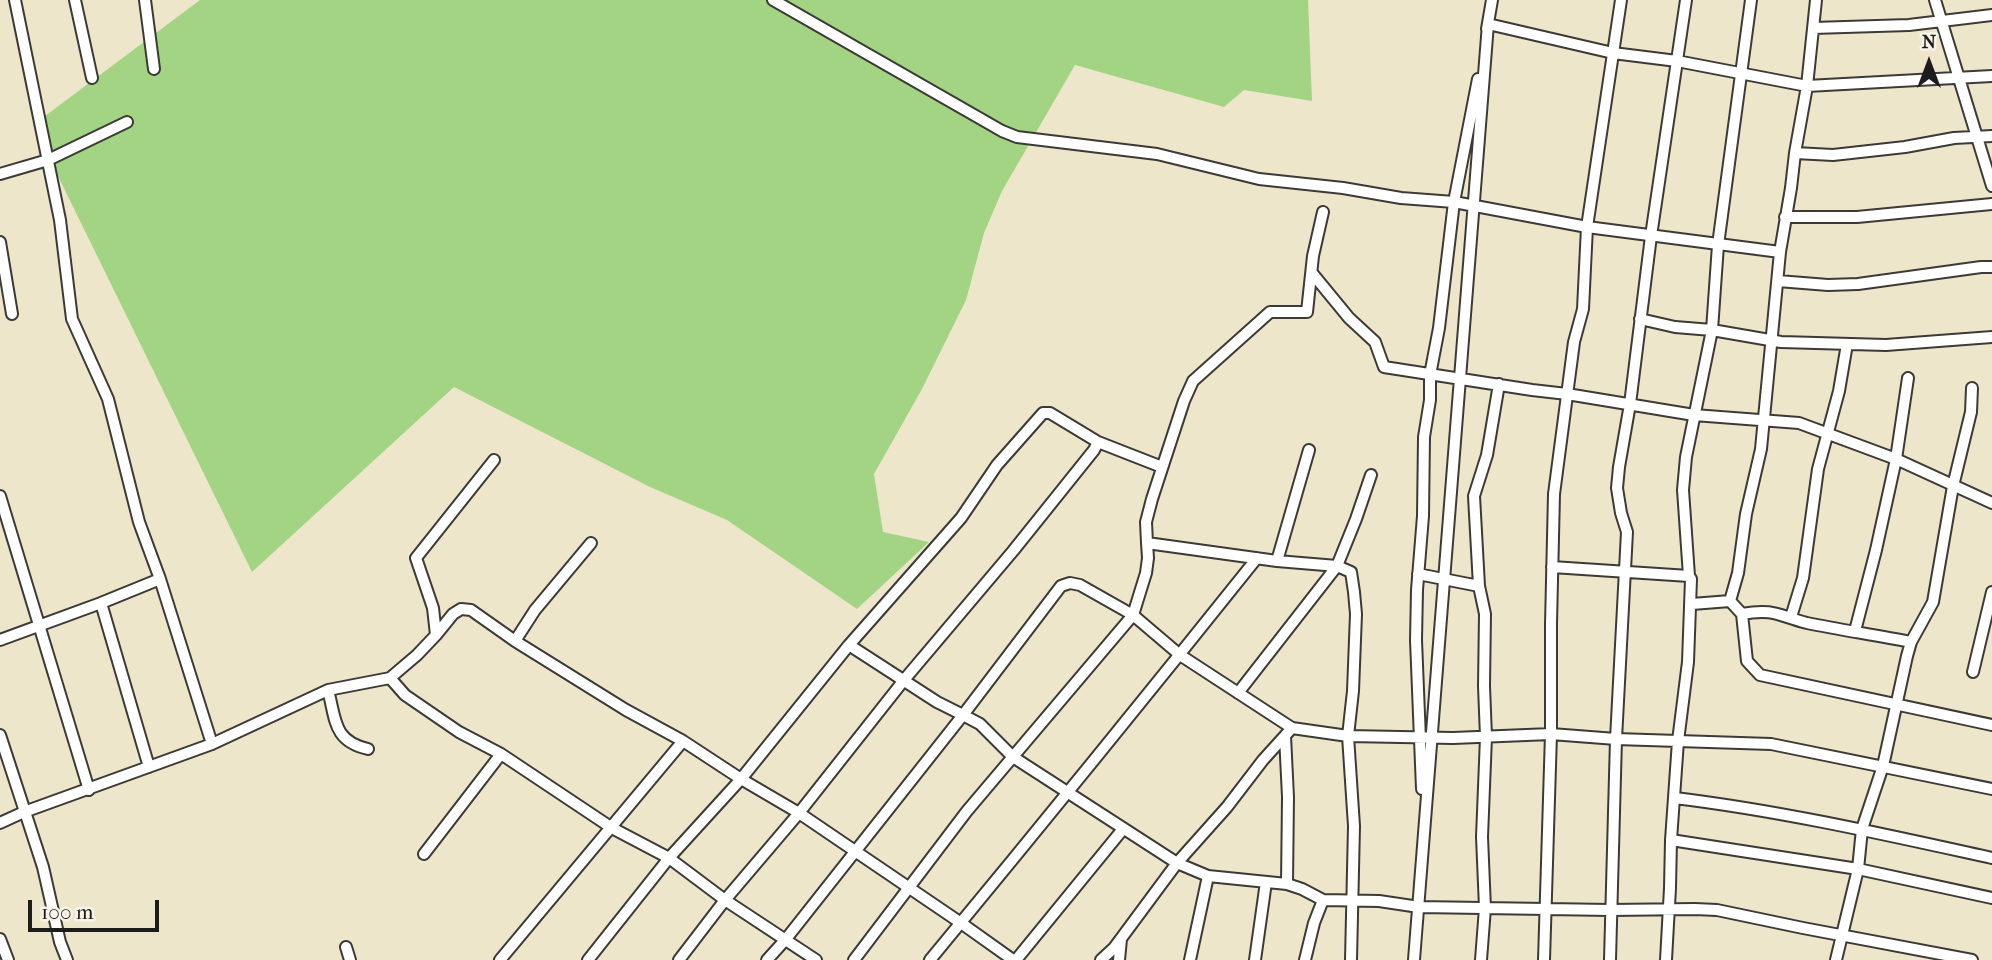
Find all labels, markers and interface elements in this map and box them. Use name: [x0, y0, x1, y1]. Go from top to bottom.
north arrow: [1894, 28, 1964, 98]
text: N: [1922, 31, 1936, 53]
scale bar: [32, 886, 163, 930]
text: 100 m: [41, 900, 94, 924]

